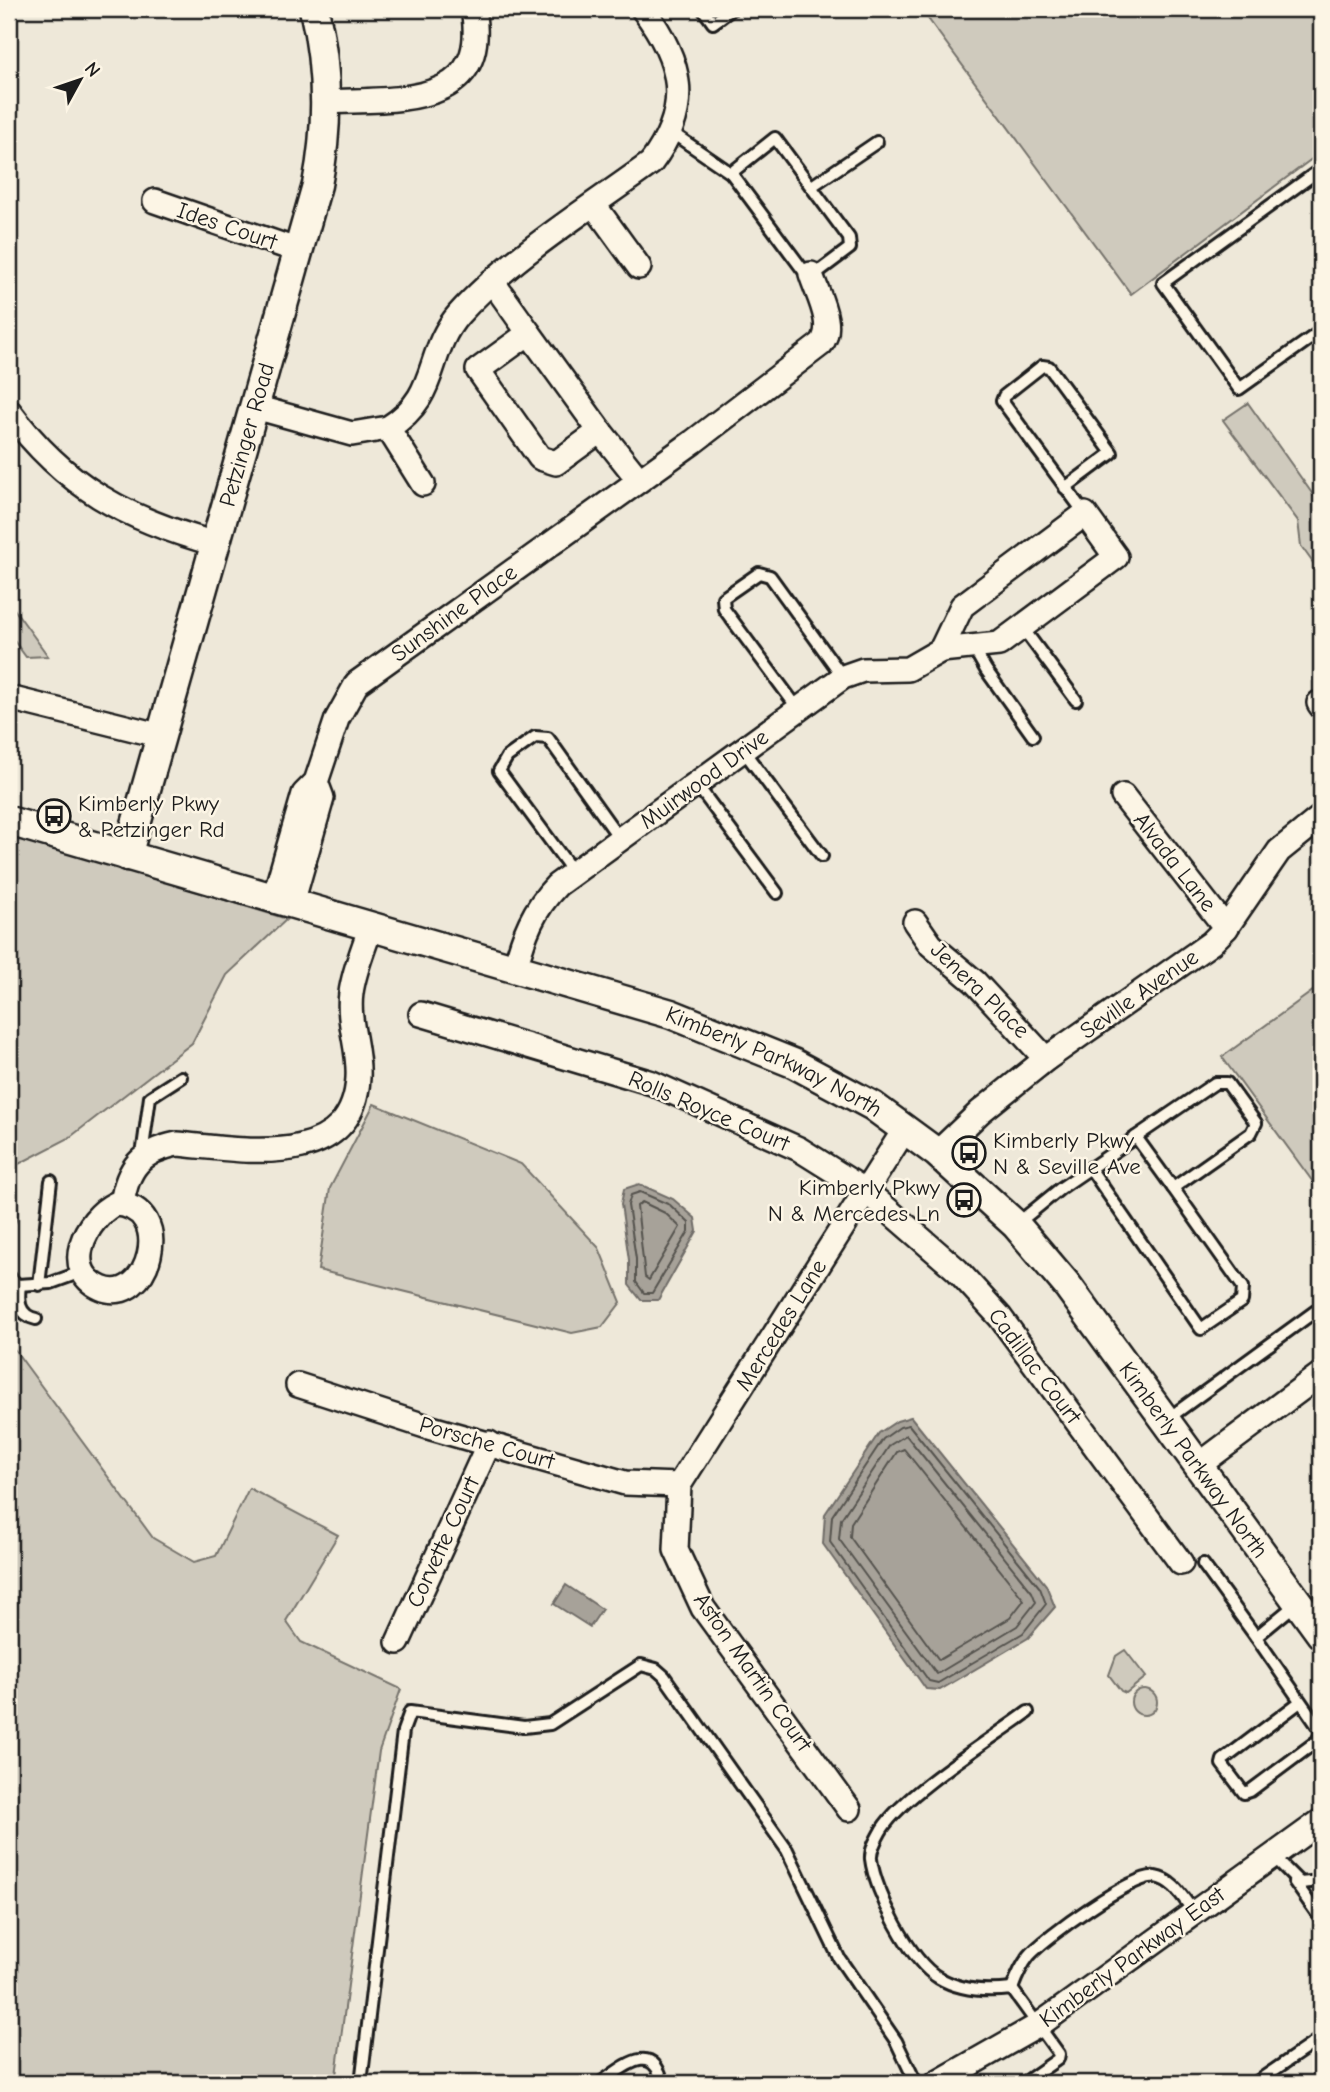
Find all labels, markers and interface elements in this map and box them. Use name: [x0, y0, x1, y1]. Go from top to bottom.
north arrow: [46, 46, 116, 116]
text: N: [80, 58, 105, 82]
street label: Ides Court: [174, 196, 282, 256]
street label: Petzinger Road: [213, 360, 280, 510]
street label: Sunshine Place: [386, 558, 522, 668]
street label: Muirwood Drive: [634, 723, 774, 835]
place label: Kimberly Pkwy & Petzinger Rd: [78, 790, 225, 843]
bus stop icon: Kimberly Pkwy & Petzinger Rd: [35, 797, 73, 835]
street label: Alvada Lane: [1128, 807, 1222, 917]
street label: Jenera Place: [925, 936, 1035, 1044]
street label: Seville Avenue: [1075, 943, 1203, 1045]
street label: Kimberly Parkway North: [662, 1000, 888, 1122]
street label: Rolls Royce Court: [624, 1065, 795, 1158]
place label: Kimberly Pkwy N & Seville Ave: [993, 1127, 1141, 1180]
bus stop icon: Kimberly Pkwy N & Seville Ave: [950, 1134, 988, 1172]
place label: Kimberly Pkwy N & Mercedes Ln: [768, 1174, 941, 1227]
bus stop icon: Kimberly Pkwy N & Mercedes Ln: [945, 1181, 983, 1219]
street label: Mercedes Lane: [730, 1254, 832, 1396]
street label: Cadillac Court: [983, 1303, 1088, 1430]
street label: Kimberly Parkway North: [1114, 1356, 1274, 1563]
street label: Porsche Court: [416, 1411, 559, 1476]
street label: Corvette Court: [401, 1471, 486, 1612]
street label: Aston Martin Court: [688, 1587, 819, 1758]
street label: Kimberly Parkway East: [1034, 1880, 1231, 2033]

